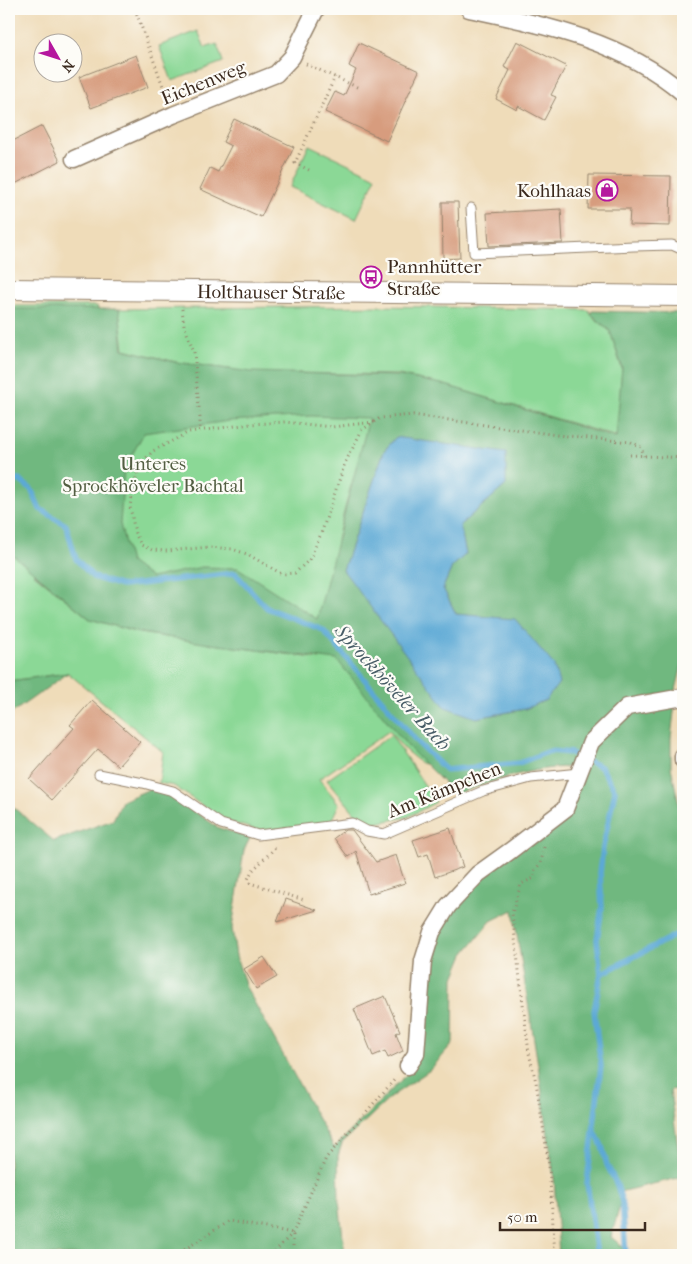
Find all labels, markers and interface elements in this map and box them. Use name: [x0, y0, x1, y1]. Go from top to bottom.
north arrow: [32, 32, 82, 82]
text: N: [58, 56, 78, 76]
street label: Eichenweg: [158, 56, 250, 110]
shop icon: Kohlhaas: [595, 178, 619, 202]
place label: Kohlhaas: [517, 180, 591, 202]
place label: Pannhütter Straße: [387, 256, 482, 300]
bus stop icon: Pannhütter Straße: [359, 265, 383, 289]
street label: Holthauser Straße: [197, 281, 345, 304]
park label: Unteres Sprockhöveler Bachtal: [62, 453, 244, 497]
water label: Sprockhöveler Bach: [329, 619, 455, 755]
street label: Am Kämpchen: [384, 757, 504, 823]
scale bar: [500, 1199, 644, 1231]
text: 50 m: [507, 1208, 538, 1226]

